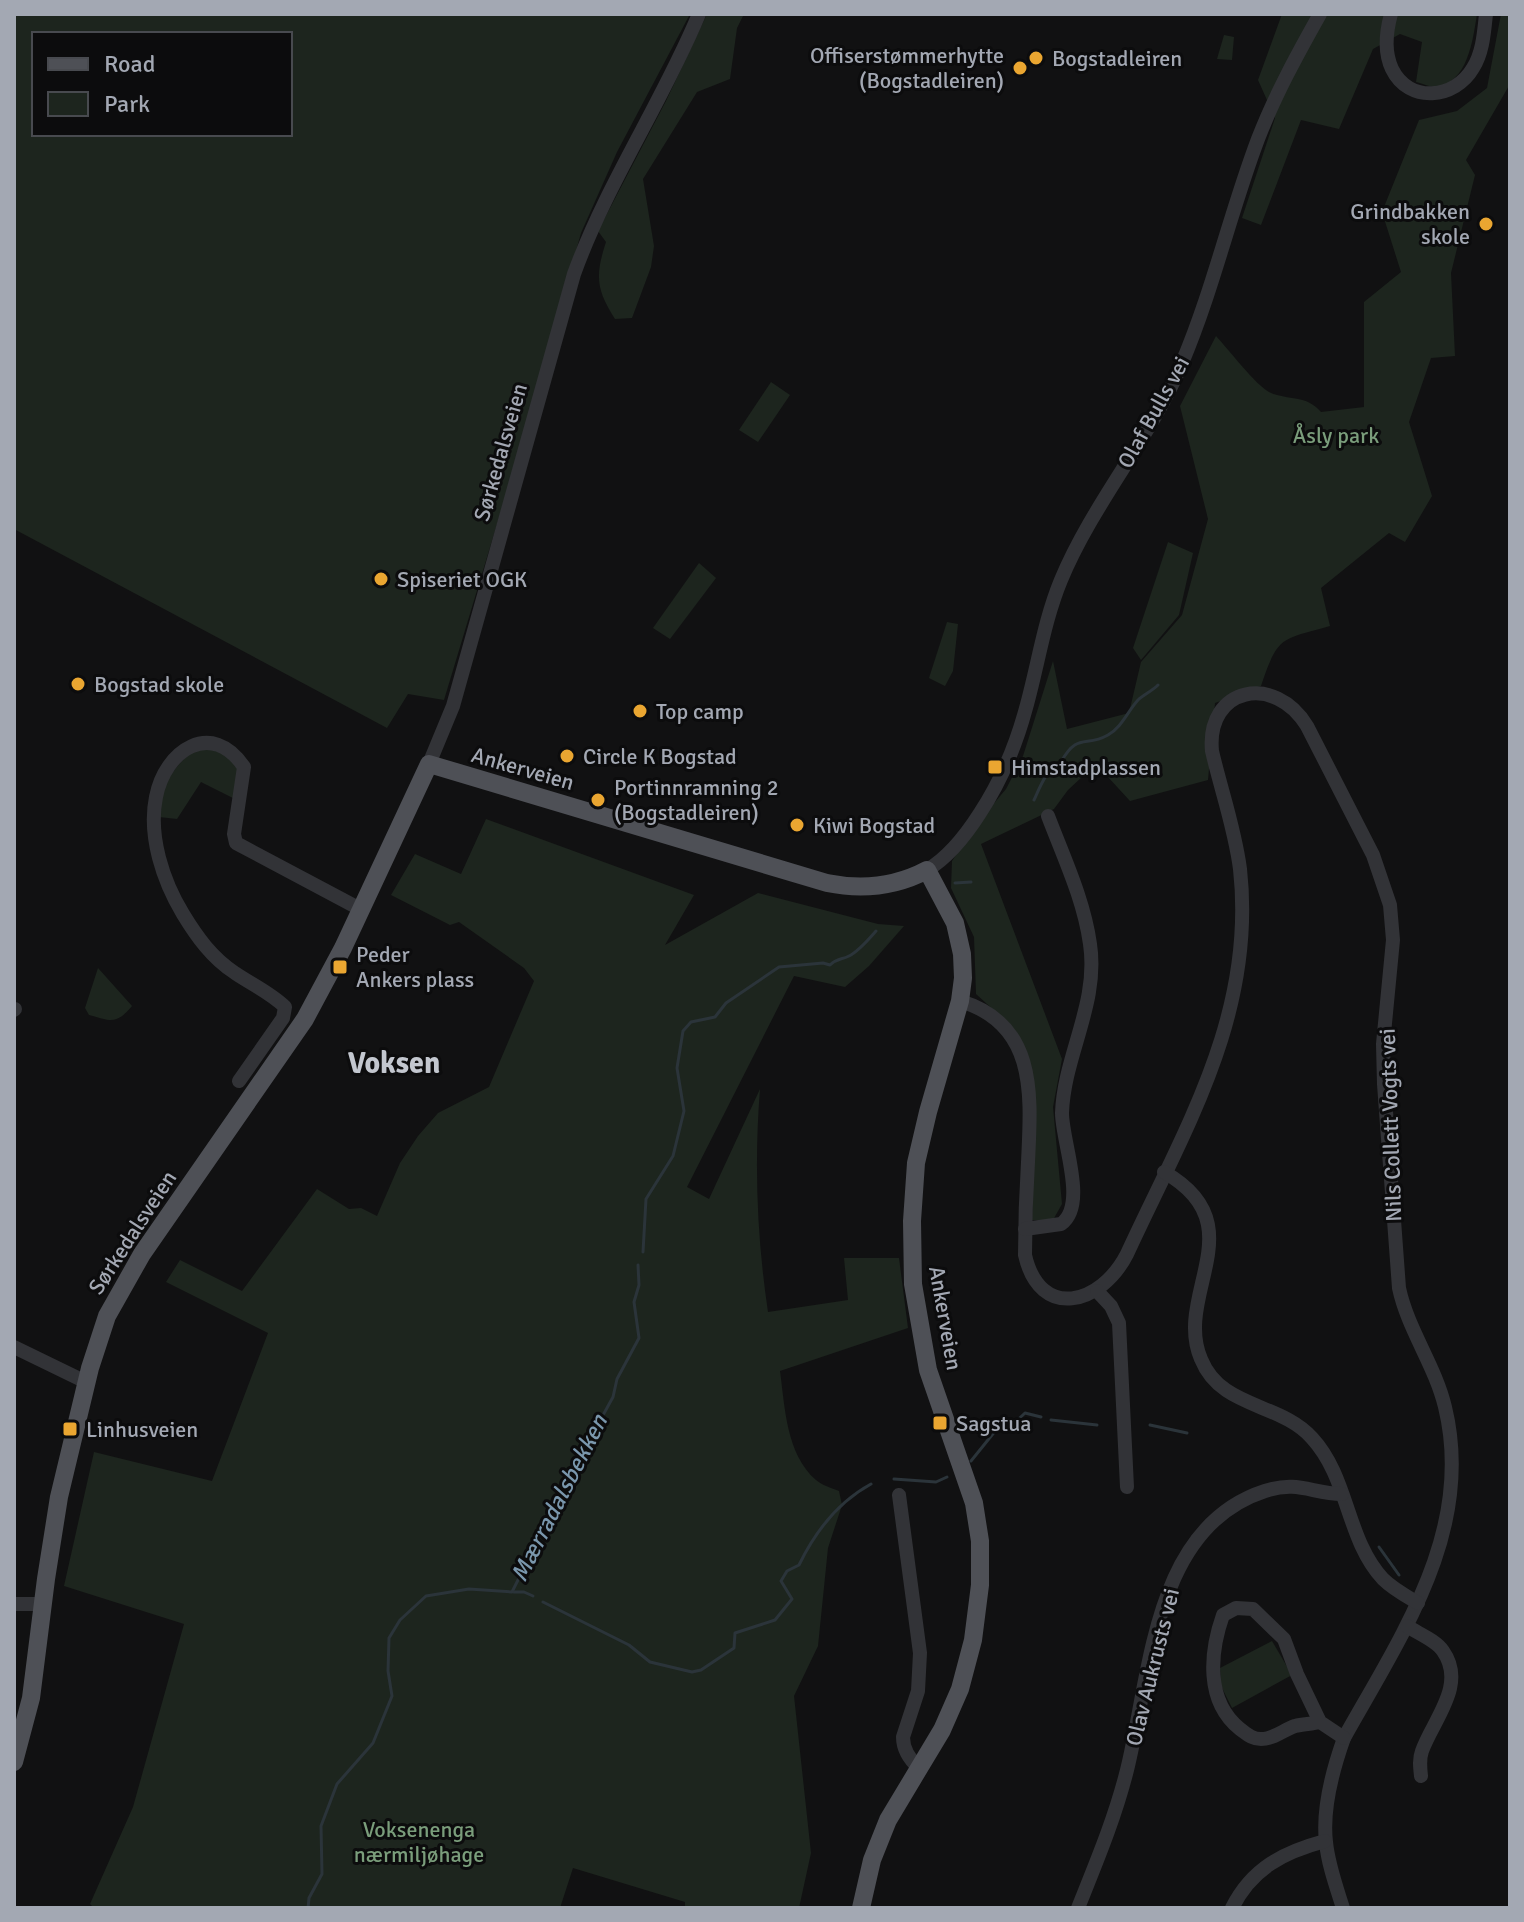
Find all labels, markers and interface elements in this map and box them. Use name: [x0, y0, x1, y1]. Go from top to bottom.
legend: [32, 32, 292, 136]
place label: Offiserstømmerhytte (Bogstadleiren): [810, 42, 1004, 94]
place label: Bogstadleiren: [1052, 45, 1182, 72]
text: Road: [104, 49, 155, 79]
marker: Bogstadleiren: [1027, 49, 1045, 67]
marker: Offiserstømmerhytte (Bogstadleiren): [1011, 59, 1029, 77]
text: Park: [104, 89, 150, 119]
place label: Grindbakken skole: [1350, 198, 1470, 250]
marker: Grindbakken skole: [1477, 215, 1495, 233]
street label: Olaf Bulls vei: [1112, 352, 1195, 473]
street label: Sørkedalsveien: [468, 380, 533, 524]
park label: Åsly park: [1293, 422, 1379, 449]
place label: Spiseriet OGK: [397, 566, 527, 593]
marker: Spiseriet OGK: [372, 570, 390, 588]
place label: Bogstad skole: [94, 671, 224, 698]
marker: Bogstad skole: [69, 675, 87, 693]
place label: Top camp: [656, 698, 744, 725]
marker: Top camp: [631, 702, 649, 720]
street label: Ankerveien: [468, 741, 577, 796]
place label: Circle K Bogstad: [583, 743, 737, 770]
marker: Circle K Bogstad: [558, 747, 576, 765]
place label: Himstadplassen: [1011, 754, 1161, 781]
marker: Himstadplassen: [986, 758, 1004, 776]
place label: Portinnramning 2 (Bogstadleiren): [614, 774, 779, 826]
marker: Portinnramning 2 (Bogstadleiren): [589, 791, 607, 809]
place label: Kiwi Bogstad: [813, 812, 935, 839]
marker: Kiwi Bogstad: [788, 816, 806, 834]
place label: Peder Ankers plass: [356, 941, 474, 993]
marker: Peder Ankers plass: [331, 958, 349, 976]
street label: Nils Collett Vogts vei: [1374, 1028, 1407, 1222]
district label: Voksen: [348, 1045, 440, 1082]
street label: Sørkedalsveien: [82, 1165, 182, 1299]
street label: Ankerveien: [923, 1264, 968, 1372]
water label: Mærradalsbekken: [504, 1409, 614, 1587]
place label: Sagstua: [956, 1410, 1031, 1437]
marker: Sagstua: [931, 1414, 949, 1432]
place label: Linhusveien: [86, 1416, 198, 1443]
marker: Linhusveien: [61, 1420, 79, 1438]
street label: Olav Aukrusts vei: [1120, 1585, 1185, 1749]
park label: Voksenenga nærmiljøhage: [354, 1816, 484, 1868]

